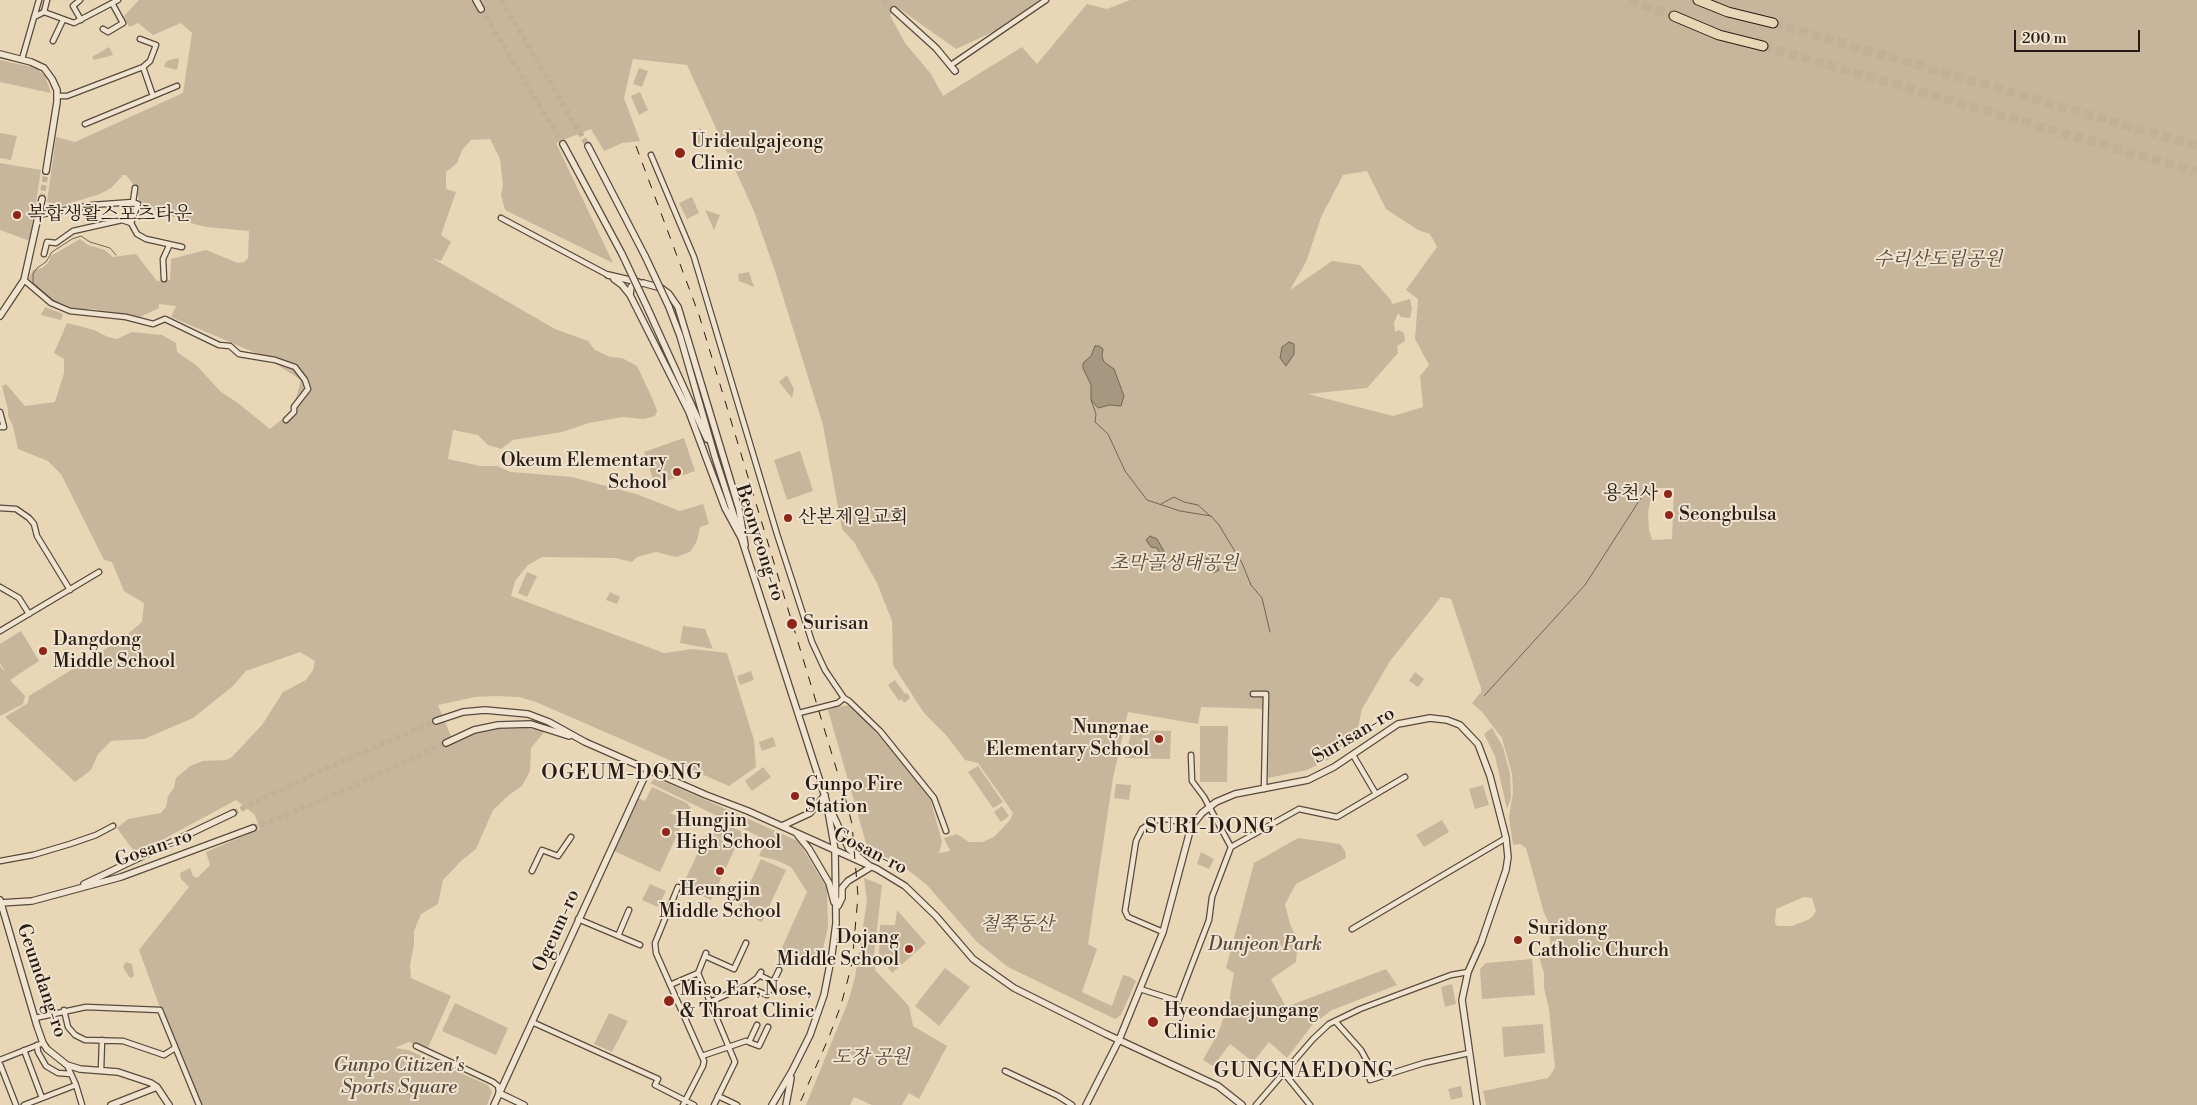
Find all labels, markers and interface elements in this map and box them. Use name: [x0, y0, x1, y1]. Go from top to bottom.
scale bar: [2017, 20, 2143, 52]
text: 200 m: [2022, 29, 2067, 48]
place label: Urideulgajeong Clinic: [691, 131, 823, 175]
marker: Urideulgajeong Clinic: [673, 146, 687, 160]
place label: 복합생활스포츠타운: [27, 204, 192, 226]
marker: 복합생활스포츠타운: [11, 209, 23, 221]
park label: 수리산도립공원: [1874, 249, 2002, 271]
place label: Okeum Elementary School: [501, 450, 667, 494]
marker: Okeum Elementary School: [671, 466, 683, 478]
street label: Beonyeong-ro: [729, 482, 789, 604]
place label: 용천사: [1603, 483, 1658, 505]
marker: 용천사: [1662, 488, 1674, 500]
place label: Seongbulsa: [1679, 504, 1777, 526]
place label: 산본제일교회: [798, 507, 908, 529]
marker: Seongbulsa: [1663, 509, 1675, 521]
marker: 산본제일교회: [782, 512, 794, 524]
park label: 초막골생태공원: [1110, 553, 1238, 575]
place label: Surisan: [803, 613, 869, 635]
marker: Surisan: [785, 617, 799, 631]
place label: Dangdong Middle School: [53, 629, 175, 673]
marker: Dangdong Middle School: [37, 645, 49, 657]
street label: Surisan-ro: [1309, 703, 1399, 769]
place label: Nungnae Elementary School: [986, 717, 1149, 761]
marker: Nungnae Elementary School: [1153, 733, 1165, 745]
district label: OGEUM-DONG: [540, 761, 704, 787]
place label: Gunpo Fire Station: [805, 774, 903, 818]
marker: Gunpo Fire Station: [789, 790, 801, 802]
place label: Hungjin High School: [676, 810, 781, 854]
district label: SURI-DONG: [1144, 815, 1276, 841]
street label: Gosan-ro: [829, 824, 911, 880]
street label: Gosan-ro: [112, 825, 196, 873]
marker: Hungjin High School: [660, 826, 672, 838]
marker: Heungjin Middle School: [714, 865, 726, 877]
place label: Heungjin Middle School: [659, 879, 781, 923]
street label: Ogeum-ro: [529, 886, 585, 976]
park label: 철쭉동산: [980, 914, 1054, 936]
place label: Suridong Catholic Church: [1528, 918, 1669, 962]
street label: Geumdang-ro: [11, 921, 71, 1041]
place label: Dojang Middle School: [777, 927, 899, 971]
park label: Dunjeon Park: [1208, 934, 1322, 956]
marker: Suridong Catholic Church: [1512, 934, 1524, 946]
marker: Dojang Middle School: [903, 943, 915, 955]
place label: Miso Ear, Nose, & Throat Clinic: [680, 979, 815, 1023]
marker: Miso Ear, Nose, & Throat Clinic: [662, 994, 676, 1008]
place label: Hyeondaejungang Clinic: [1164, 1000, 1319, 1044]
marker: Hyeondaejungang Clinic: [1146, 1015, 1160, 1029]
park label: 도장 공원: [832, 1047, 910, 1069]
park label: Gunpo Citizen's Sports Square: [333, 1055, 465, 1099]
district label: GUNGNAEDONG: [1212, 1059, 1396, 1085]

